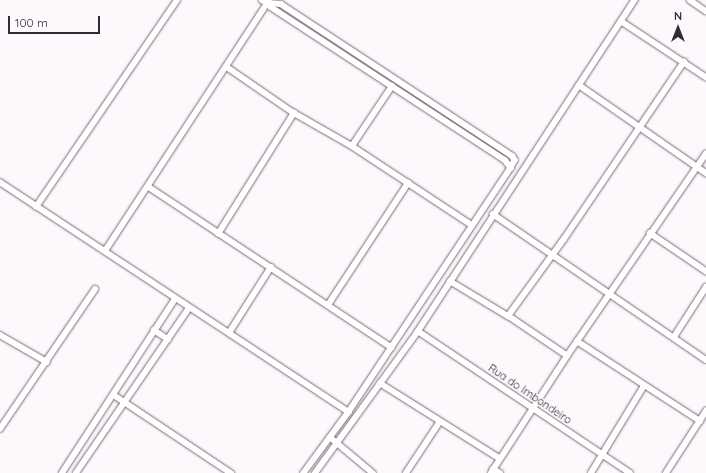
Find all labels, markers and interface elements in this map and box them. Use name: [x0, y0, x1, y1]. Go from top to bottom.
scale bar: [10, 8, 102, 34]
north arrow: [658, 8, 698, 48]
text: N: [674, 9, 682, 23]
text: 100 m: [15, 15, 48, 30]
street label: Rua do Imbondeiro: [486, 361, 574, 427]

